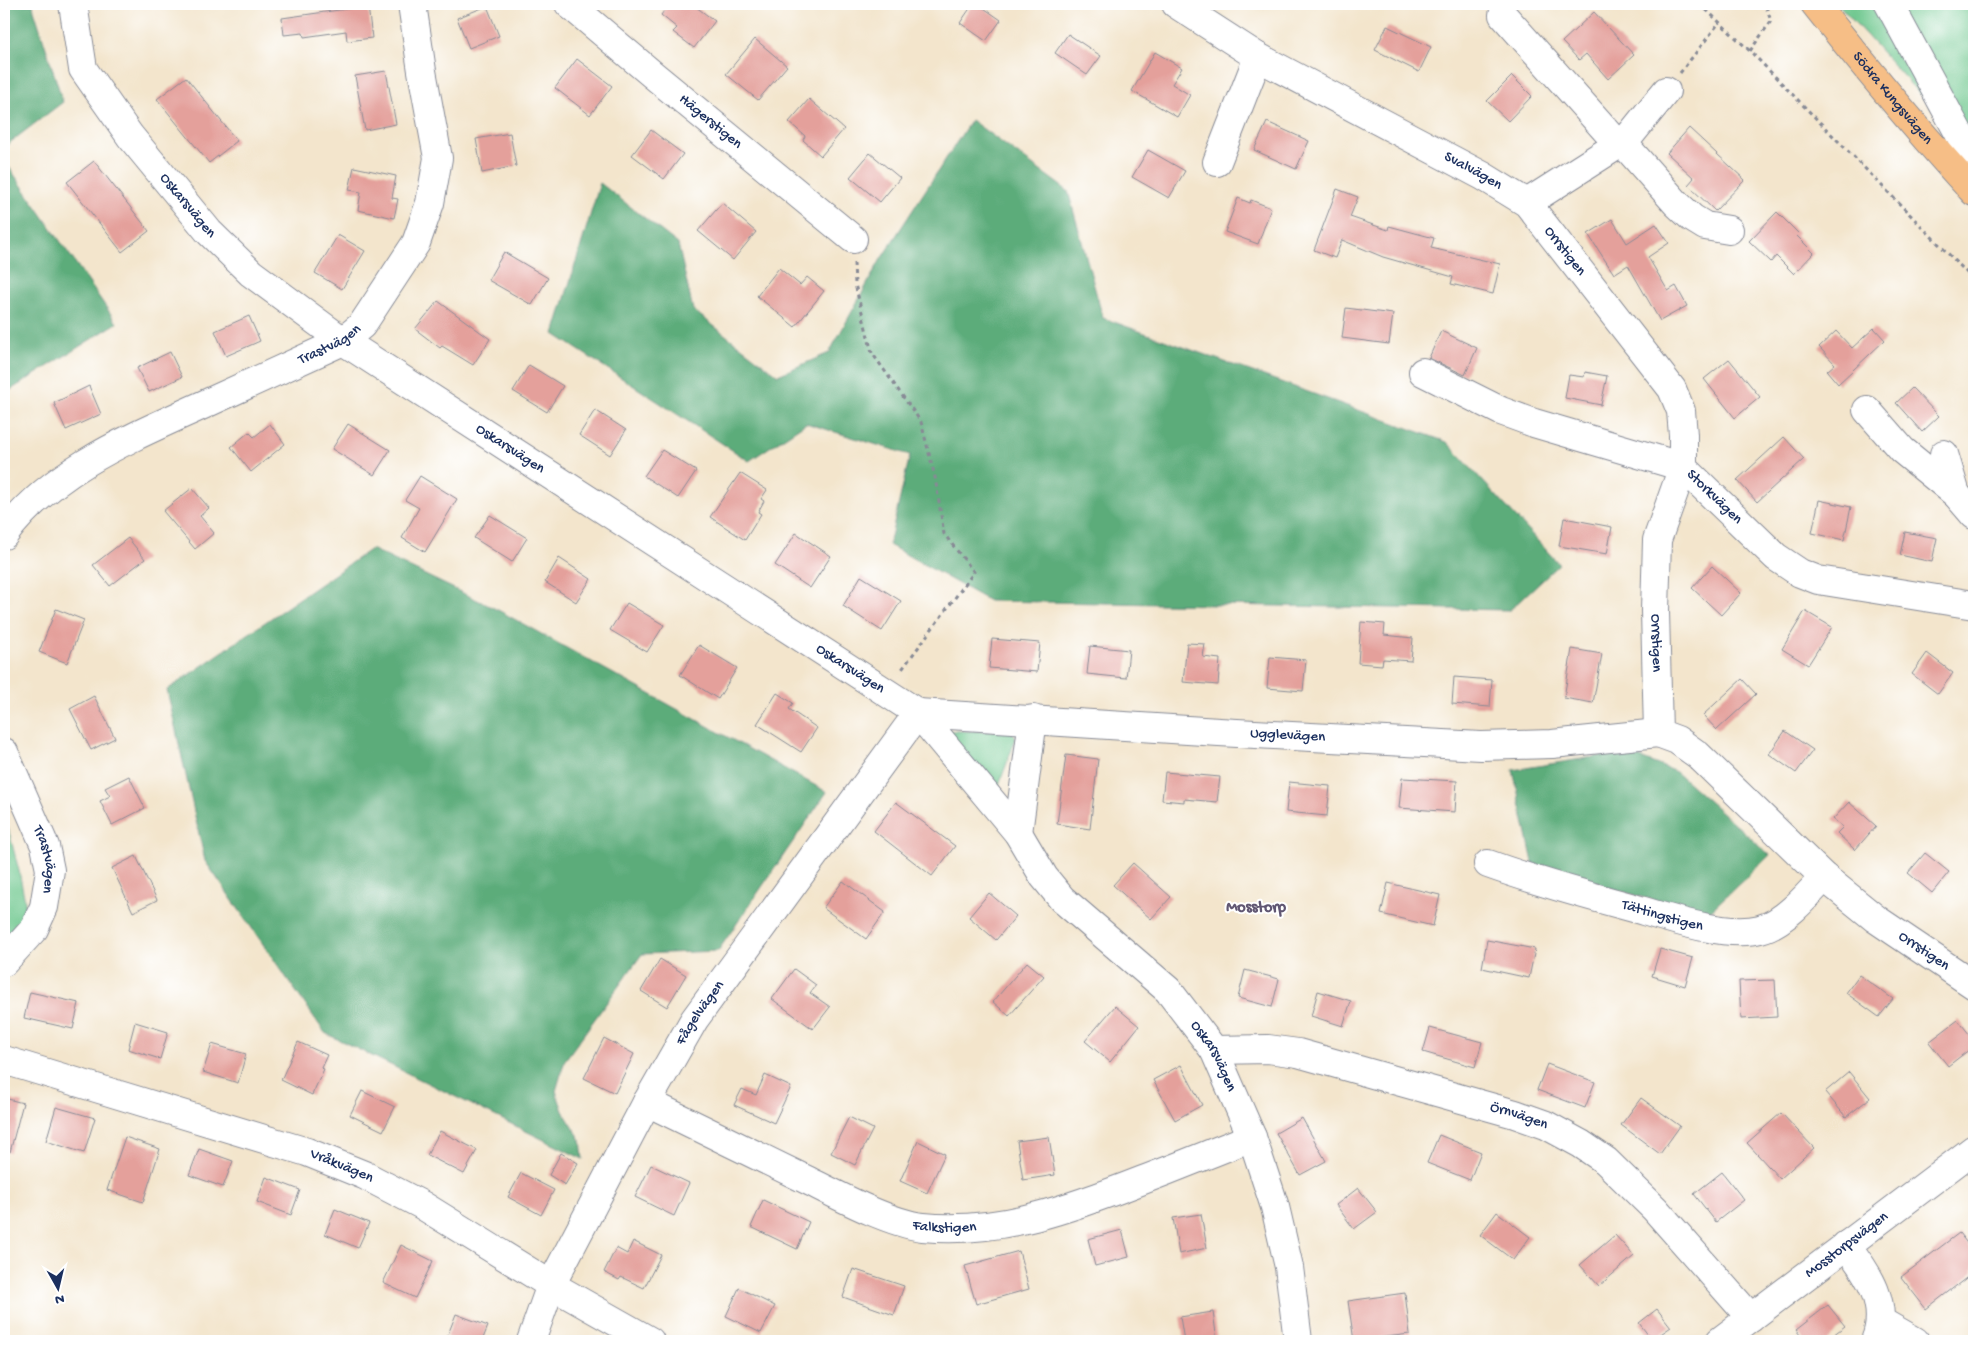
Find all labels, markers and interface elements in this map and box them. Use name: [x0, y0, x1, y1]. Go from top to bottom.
street label: Södra Kungsvägen: [1848, 48, 1936, 149]
street label: Hägerstigen: [675, 91, 746, 153]
street label: Svalvägen: [1441, 148, 1505, 194]
street label: Oskarsvägen: [155, 170, 219, 242]
street label: Orrstigen: [1540, 223, 1590, 280]
street label: Trastvägen: [295, 320, 365, 370]
street label: Oskarsvägen: [472, 420, 548, 478]
street label: Storkvägen: [1682, 466, 1746, 528]
street label: Orrstigen: [1646, 614, 1665, 672]
street label: Oskarsvägen: [812, 640, 888, 698]
street label: Ugglevägen: [1250, 725, 1326, 747]
street label: Trastvägen: [28, 822, 59, 895]
street label: Tättingstigen: [1619, 896, 1705, 936]
district label: Mosstorp: [1226, 899, 1286, 918]
street label: Orrstigen: [1895, 928, 1953, 975]
street label: Fågelvägen: [672, 977, 729, 1049]
street label: Oskarsvägen: [1186, 1017, 1240, 1094]
street label: Örnvägen: [1488, 1098, 1550, 1134]
street label: Vråkvägen: [306, 1145, 376, 1187]
street label: Mosstorpsvägen: [1802, 1208, 1892, 1282]
street label: Falkstigen: [910, 1216, 977, 1237]
north arrow: [32, 1262, 82, 1312]
text: N: [54, 1289, 65, 1307]

